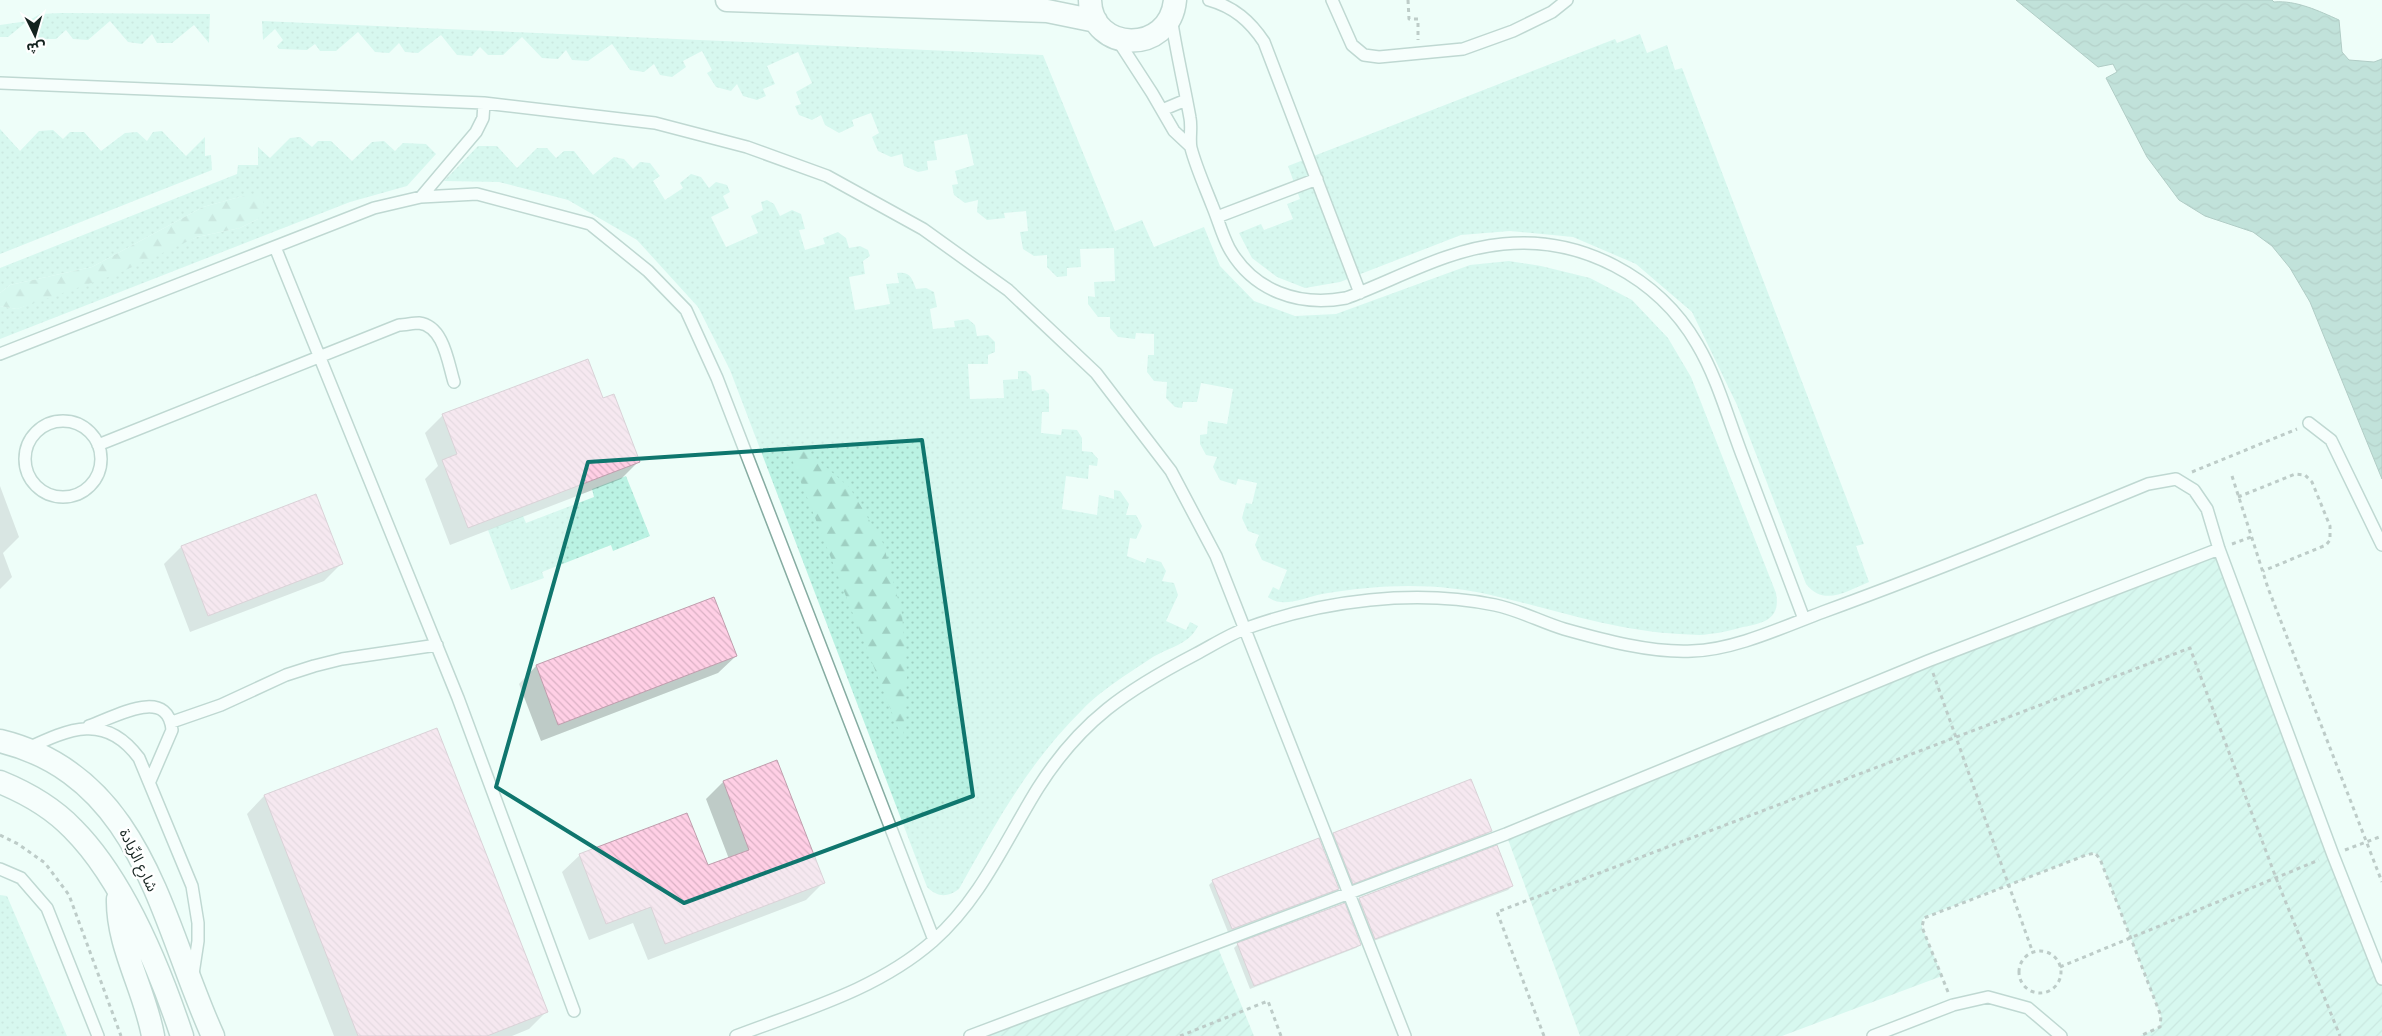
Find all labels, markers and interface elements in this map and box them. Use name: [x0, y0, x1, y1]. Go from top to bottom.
north arrow: [10, 10, 60, 60]
text: ش: [26, 39, 46, 57]
street label: شارع الرِّيادة: [113, 826, 162, 896]

